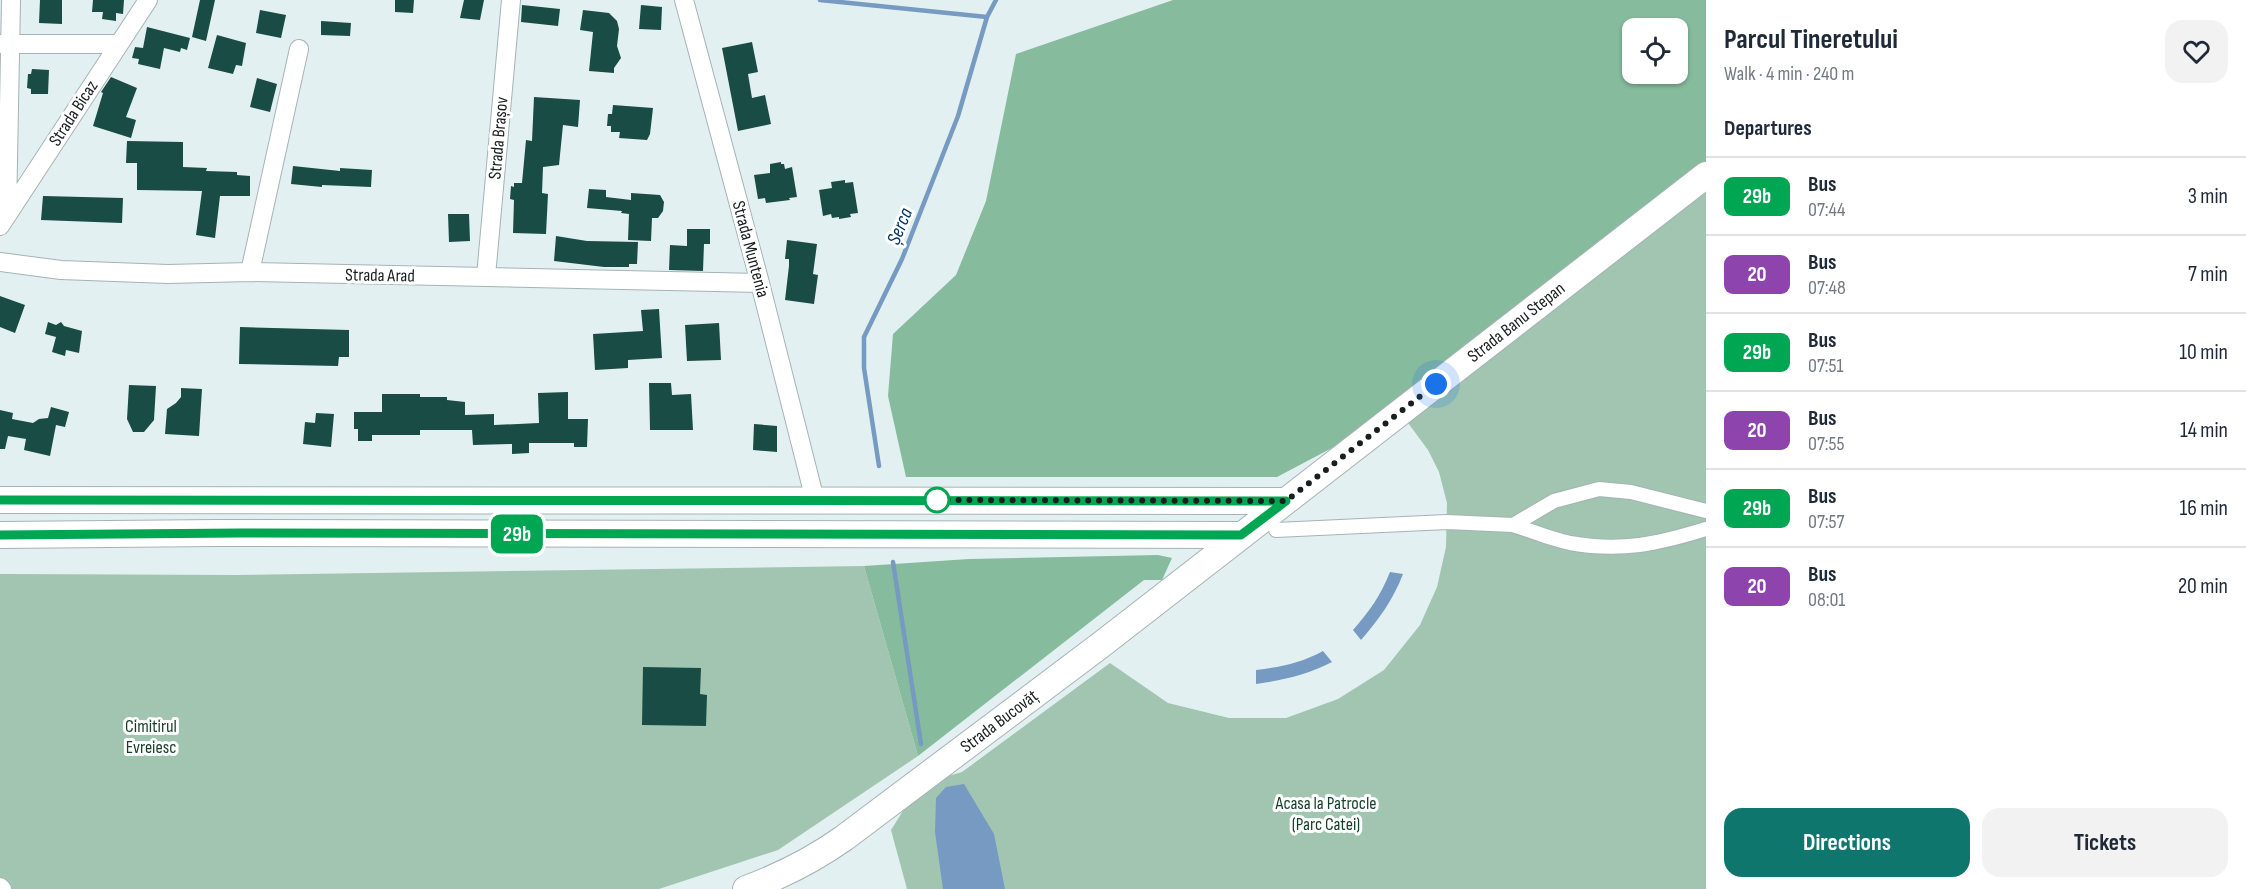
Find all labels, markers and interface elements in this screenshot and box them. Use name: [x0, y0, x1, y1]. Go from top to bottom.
map controls: [1622, 18, 1688, 84]
button: locate: [1622, 18, 1688, 84]
button: heart: [2165, 20, 2228, 83]
text: Parcul Tineretului: [1724, 23, 1898, 56]
text: Walk · 4 min · 240 m: [1724, 62, 1854, 86]
street label: Strada Bicaz: [44, 76, 103, 150]
street label: Strada Brașov: [484, 96, 513, 180]
text: Departures: [1724, 115, 1812, 142]
text: Bus: [1808, 171, 1837, 198]
text: 3 min: [2188, 183, 2228, 210]
text: 29b: [1743, 184, 1771, 209]
text: 07:44: [1808, 198, 1845, 222]
street label: Strada Muntenia: [728, 199, 773, 300]
water label: Șerca: [882, 205, 918, 248]
text: Bus: [1808, 249, 1837, 276]
text: 7 min: [2188, 261, 2228, 288]
text: 20: [1747, 262, 1767, 287]
street label: Strada Arad: [345, 264, 415, 287]
text: 07:48: [1808, 276, 1846, 300]
street label: Strada Banu Stepan: [1463, 278, 1569, 367]
text: Bus: [1808, 327, 1837, 354]
text: 10 min: [2179, 339, 2228, 366]
text: 29b: [1743, 340, 1771, 365]
text: 07:51: [1808, 354, 1844, 378]
your location: [1421, 369, 1451, 399]
text: Bus: [1808, 405, 1837, 432]
text: 14 min: [2180, 417, 2228, 444]
text: 20: [1747, 418, 1767, 443]
text: 07:55: [1808, 432, 1845, 456]
text: Bus: [1808, 483, 1837, 510]
unlabelled marker: [924, 487, 950, 513]
text: 16 min: [2180, 495, 2228, 522]
text: 29b: [1743, 496, 1771, 521]
text: 07:57: [1808, 510, 1844, 534]
line badge: 29b: [482, 514, 552, 554]
text: 29b: [503, 522, 531, 547]
text: Bus: [1808, 561, 1837, 588]
text: 20 min: [2178, 573, 2228, 600]
text: 20: [1747, 574, 1767, 599]
text: 08:01: [1808, 588, 1845, 612]
street label: Strada Bucovăț: [956, 685, 1043, 757]
park label: Cimitirul Evreiesc: [125, 716, 177, 758]
park label: Acasa la Patrocle (Parc Catei): [1274, 793, 1377, 835]
button: Directions: [1724, 808, 1970, 877]
button: Tickets: [1982, 808, 2228, 877]

